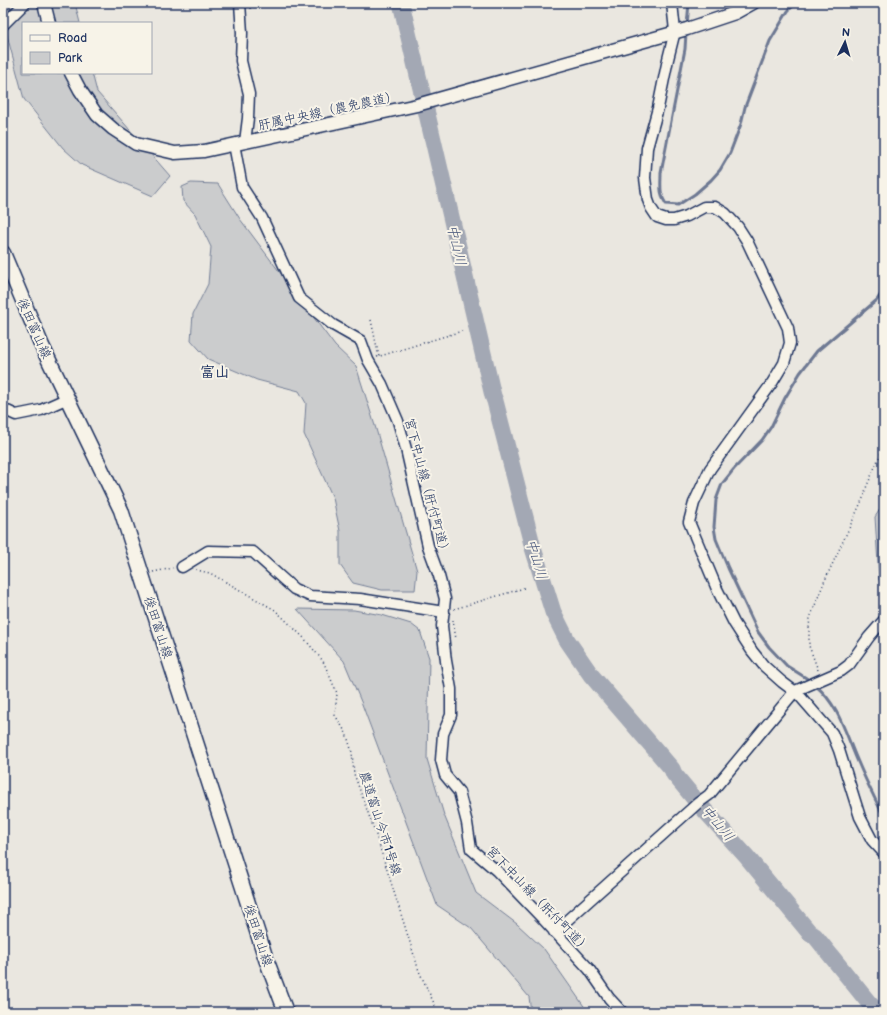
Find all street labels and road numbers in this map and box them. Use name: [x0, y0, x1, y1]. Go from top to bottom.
street label: 肝属中央線（農免農道）: [257, 88, 400, 134]
street label: 後田富山線: [14, 295, 55, 362]
street label: 宮下中山線（肝付町道）: [401, 416, 453, 558]
street label: 後田富山線: [140, 594, 176, 662]
street label: 農道富山今市1号線: [356, 769, 405, 879]
street label: 宮下中山線（肝付町道）: [483, 843, 594, 957]
street label: 後田富山線: [240, 902, 276, 970]

